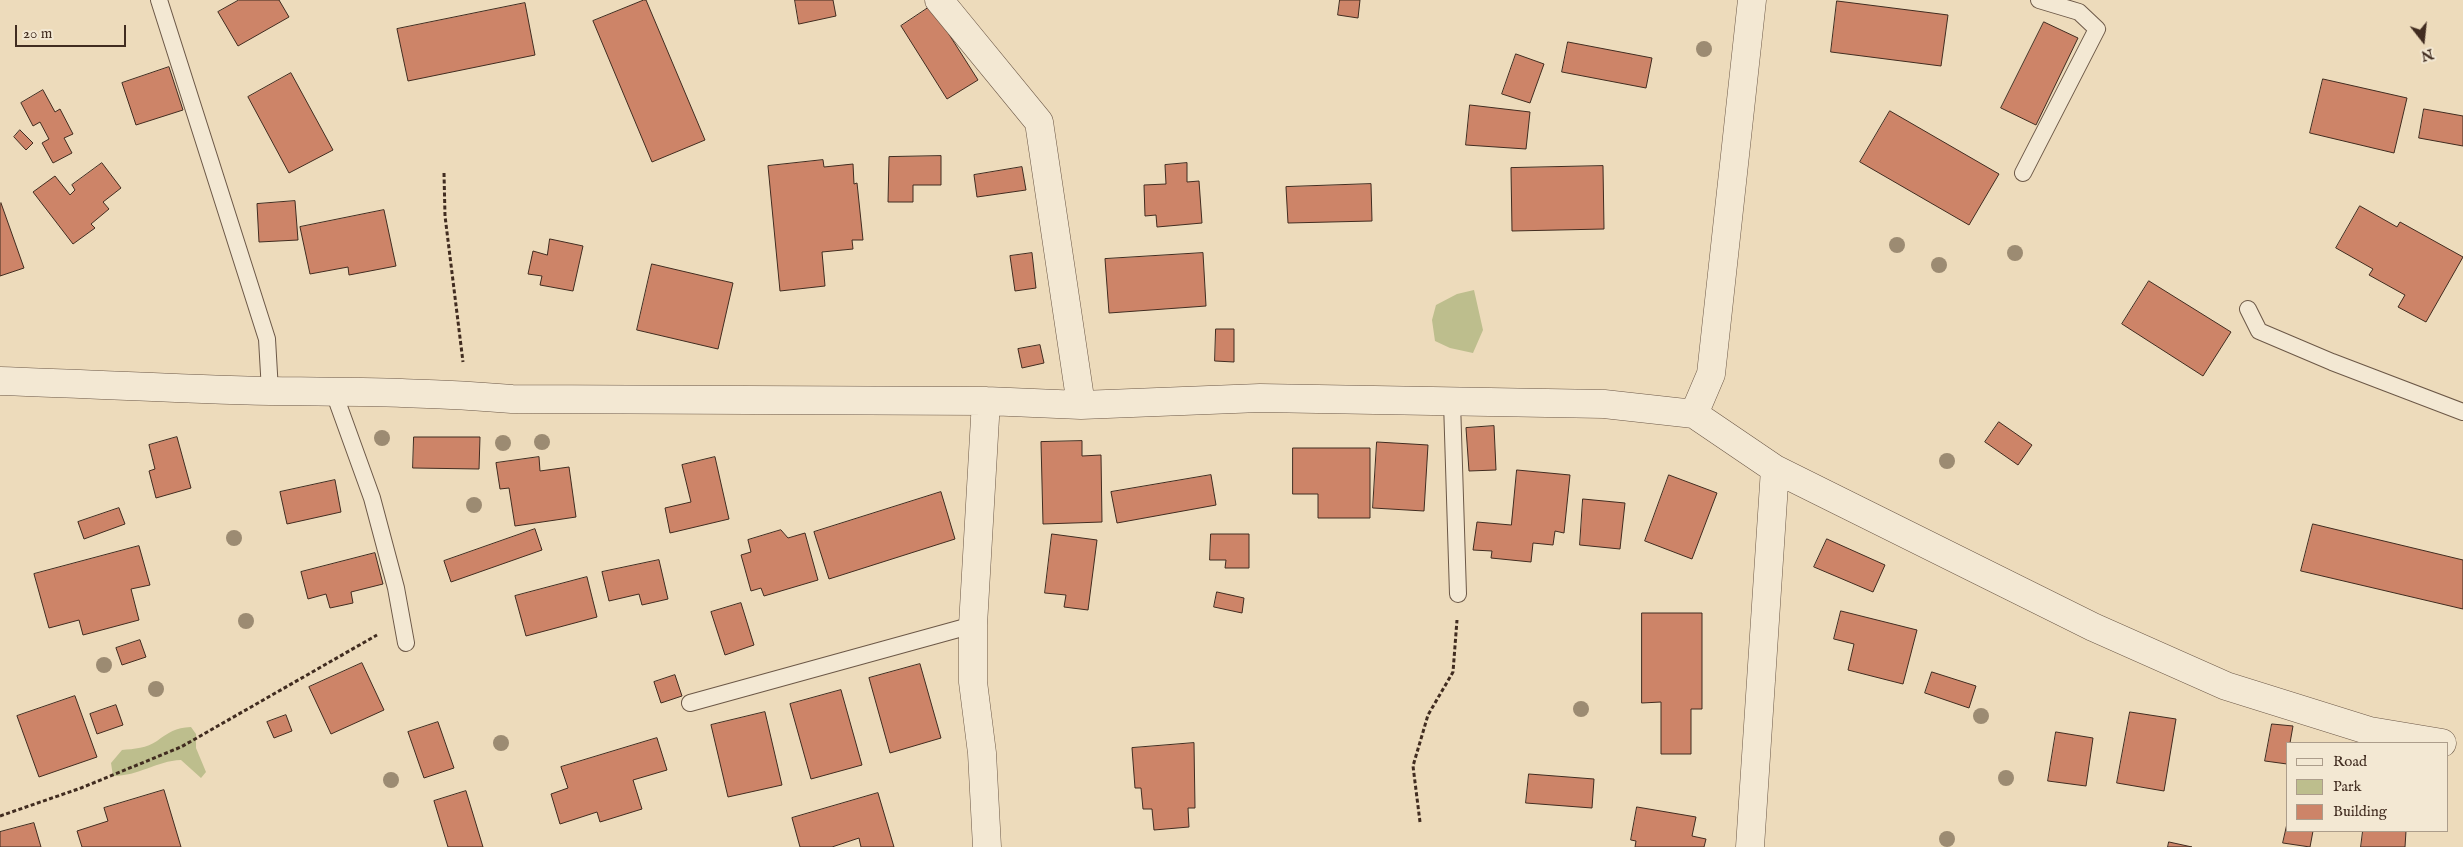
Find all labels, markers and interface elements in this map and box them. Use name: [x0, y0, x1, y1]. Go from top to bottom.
scale bar: [18, 15, 129, 47]
north arrow: [2398, 15, 2448, 65]
text: 20 m: [23, 24, 52, 43]
text: N: [2419, 44, 2435, 65]
legend: [2286, 742, 2448, 832]
text: Road: [2333, 752, 2367, 771]
text: Park: [2333, 777, 2362, 796]
text: Building: [2333, 802, 2387, 821]

